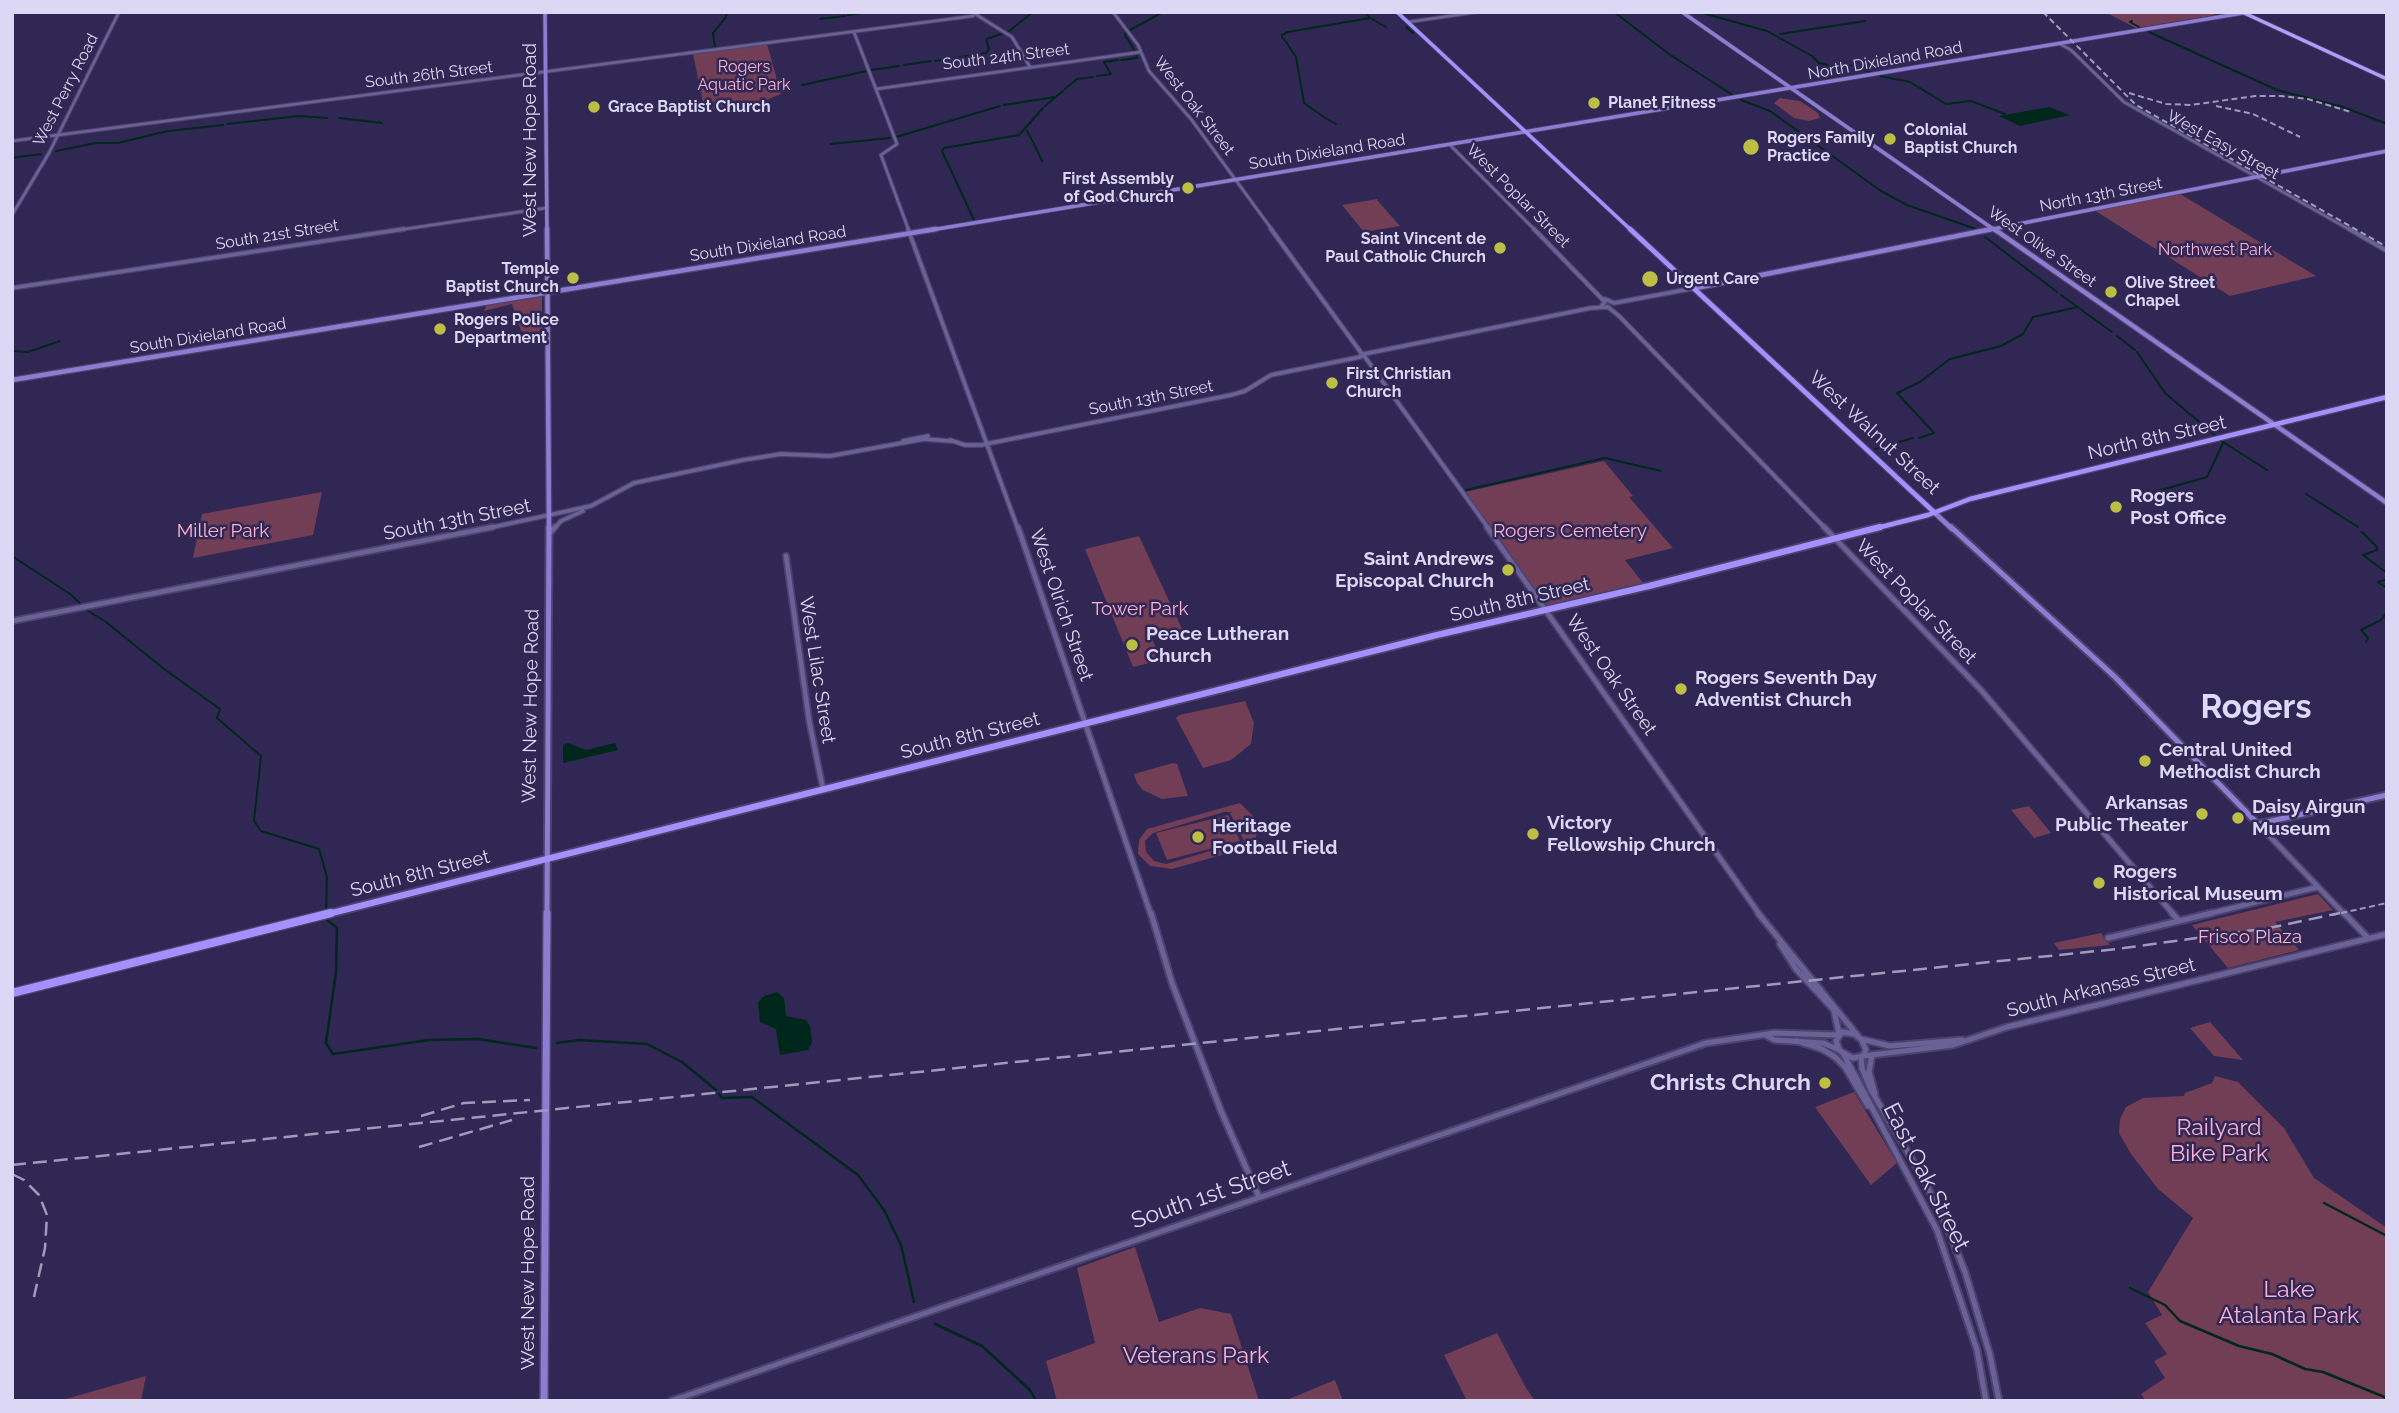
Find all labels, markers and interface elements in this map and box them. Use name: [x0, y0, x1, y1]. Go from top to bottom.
street label: West Perry Road: [29, 30, 103, 150]
street label: North Dixieland Road: [1806, 38, 1964, 84]
street label: South 24th Street: [941, 40, 1071, 74]
street label: West New Hope Road: [519, 43, 541, 237]
street label: West Oak Street: [1150, 53, 1238, 159]
park label: Rogers Aquatic Park: [698, 57, 790, 95]
street label: South 26th Street: [364, 58, 494, 92]
place label: Planet Fitness: [1608, 93, 1716, 113]
marker: Planet Fitness: [1586, 95, 1602, 111]
place label: Grace Baptist Church: [608, 97, 771, 117]
marker: Grace Baptist Church: [586, 99, 602, 115]
street label: West Easy Street: [2164, 106, 2282, 184]
place label: Colonial Baptist Church: [1904, 120, 2017, 158]
place label: Rogers Family Practice: [1767, 128, 1875, 166]
street label: South Dixieland Road: [1247, 130, 1407, 174]
marker: Colonial Baptist Church: [1882, 131, 1898, 147]
marker: Rogers Family Practice: [1741, 137, 1761, 157]
street label: West Poplar Street: [1462, 140, 1574, 252]
place label: First Assembly of God Church: [1062, 169, 1174, 207]
street label: North 13th Street: [2038, 174, 2164, 216]
marker: First Assembly of God Church: [1180, 180, 1196, 196]
street label: West Olive Street: [1984, 202, 2100, 292]
street label: South 21st Street: [214, 216, 340, 254]
street label: South Dixieland Road: [688, 222, 848, 266]
place label: Saint Vincent de Paul Catholic Church: [1325, 229, 1486, 267]
marker: Saint Vincent de Paul Catholic Church: [1492, 240, 1508, 256]
park label: Northwest Park: [2158, 240, 2272, 260]
place label: Temple Baptist Church: [446, 259, 559, 297]
marker: Urgent Care: [1640, 269, 1660, 289]
place label: Urgent Care: [1666, 269, 1759, 289]
marker: Temple Baptist Church: [565, 270, 581, 286]
place label: Olive Street Chapel: [2125, 273, 2215, 311]
marker: Olive Street Chapel: [2103, 284, 2119, 300]
place label: Rogers Police Department: [454, 310, 559, 348]
street label: South Dixieland Road: [128, 314, 288, 358]
marker: Rogers Police Department: [432, 321, 448, 337]
place label: First Christian Church: [1346, 364, 1451, 402]
street label: West Walnut Street: [1804, 366, 1944, 500]
marker: First Christian Church: [1324, 375, 1340, 391]
street label: South 13th Street: [1087, 377, 1215, 419]
street label: North 8th Street: [2086, 411, 2228, 465]
place label: Rogers Post Office: [2130, 485, 2226, 529]
street label: South 13th Street: [381, 495, 533, 545]
marker: Rogers Post Office: [2108, 499, 2124, 515]
park label: Miller Park: [177, 520, 269, 542]
park label: Rogers Cemetery: [1493, 520, 1647, 542]
street label: West Olrich Street: [1024, 526, 1098, 684]
street label: West Poplar Street: [1851, 535, 1981, 669]
place label: Saint Andrews Episcopal Church: [1335, 548, 1494, 592]
marker: Saint Andrews Episcopal Church: [1500, 562, 1516, 578]
street label: South 8th Street: [1448, 573, 1592, 627]
street label: West Lilac Street: [794, 595, 840, 745]
park label: Tower Park: [1092, 598, 1188, 620]
street label: West New Hope Road: [518, 609, 544, 803]
street label: West Oak Street: [1561, 610, 1661, 740]
place label: Peace Lutheran Church: [1146, 623, 1289, 667]
marker: Peace Lutheran Church: [1124, 637, 1140, 653]
place label: Rogers Seventh Day Adventist Church: [1695, 667, 1877, 711]
marker: Rogers Seventh Day Adventist Church: [1673, 681, 1689, 697]
district label: Rogers: [2200, 688, 2312, 728]
street label: South 8th Street: [898, 708, 1042, 764]
place label: Central United Methodist Church: [2159, 739, 2321, 783]
marker: Central United Methodist Church: [2137, 753, 2153, 769]
place label: Arkansas Public Theater: [2055, 792, 2188, 836]
place label: Daisy Airgun Museum: [2252, 796, 2366, 840]
marker: Arkansas Public Theater: [2194, 806, 2210, 822]
marker: Daisy Airgun Museum: [2230, 810, 2246, 826]
place label: Victory Fellowship Church: [1547, 812, 1716, 856]
place label: Heritage Football Field: [1212, 815, 1337, 859]
marker: Victory Fellowship Church: [1525, 826, 1541, 842]
marker: Heritage Football Field: [1190, 829, 1206, 845]
street label: South 8th Street: [348, 846, 492, 902]
place label: Rogers Historical Museum: [2113, 861, 2283, 905]
marker: Rogers Historical Museum: [2091, 875, 2107, 891]
park label: Frisco Plaza: [2198, 926, 2302, 948]
street label: South Arkansas Street: [2004, 954, 2198, 1022]
place label: Christs Church: [1650, 1069, 1811, 1097]
marker: Christs Church: [1817, 1075, 1833, 1091]
street label: East Oak Street: [1877, 1098, 1975, 1256]
park label: Railyard Bike Park: [2170, 1114, 2268, 1168]
street label: South 1st Street: [1128, 1155, 1294, 1235]
street label: West New Hope Road: [517, 1176, 539, 1370]
park label: Lake Atalanta Park: [2219, 1276, 2359, 1330]
park label: Veterans Park: [1123, 1342, 1269, 1370]

